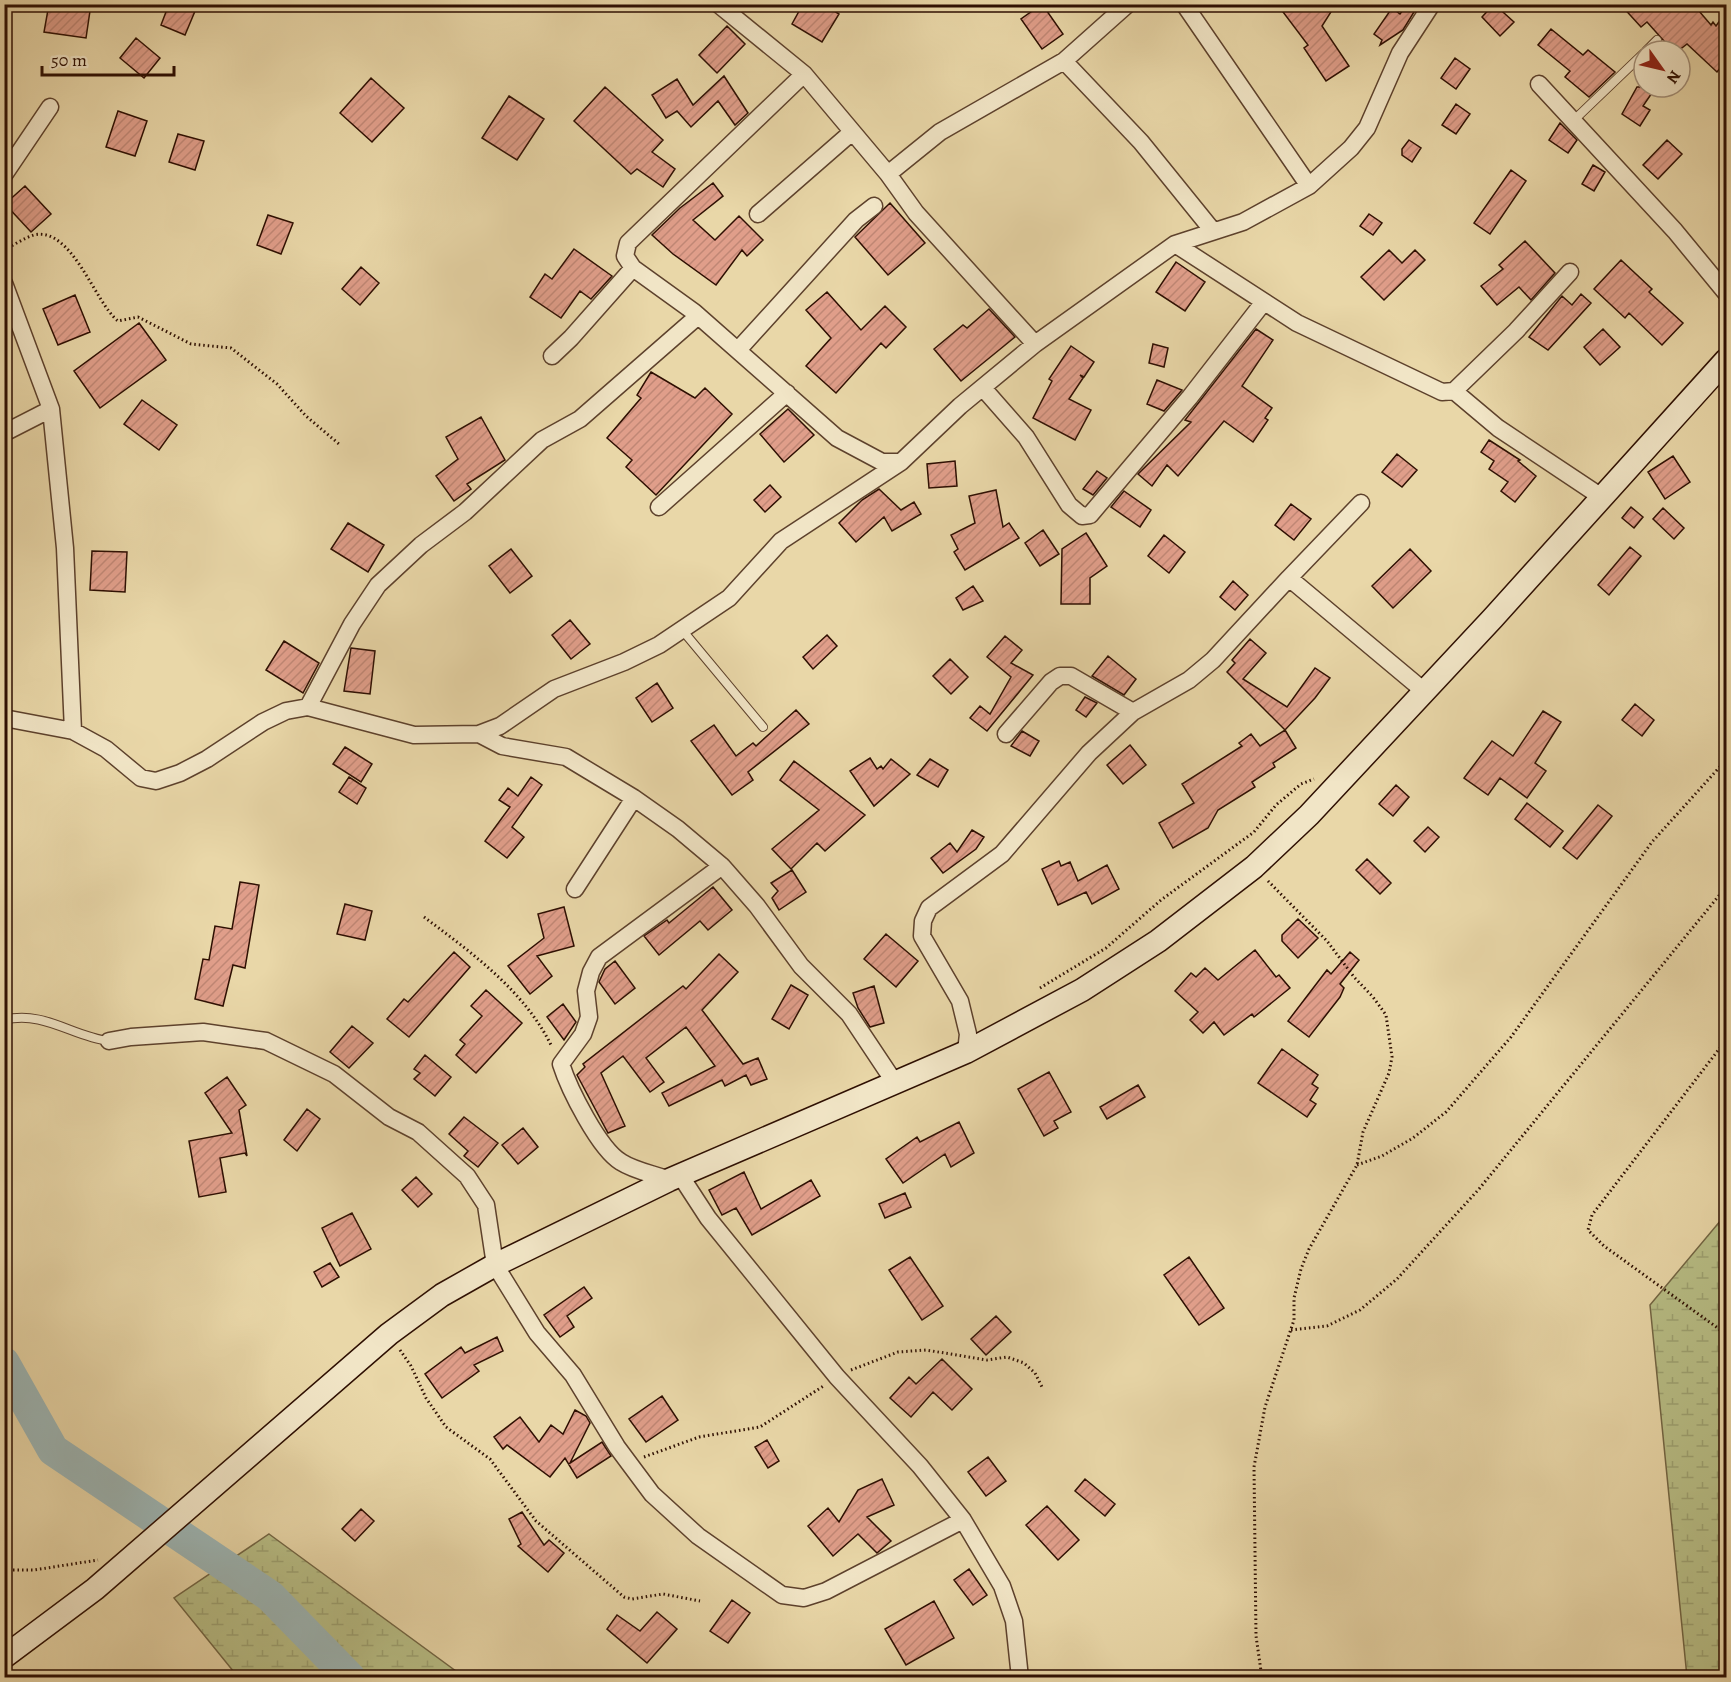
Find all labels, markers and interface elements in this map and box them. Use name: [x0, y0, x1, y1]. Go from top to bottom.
scale bar: [42, 39, 174, 77]
north arrow: [1632, 39, 1692, 99]
text: 50 m: [51, 48, 87, 72]
text: N: [1661, 66, 1686, 88]

